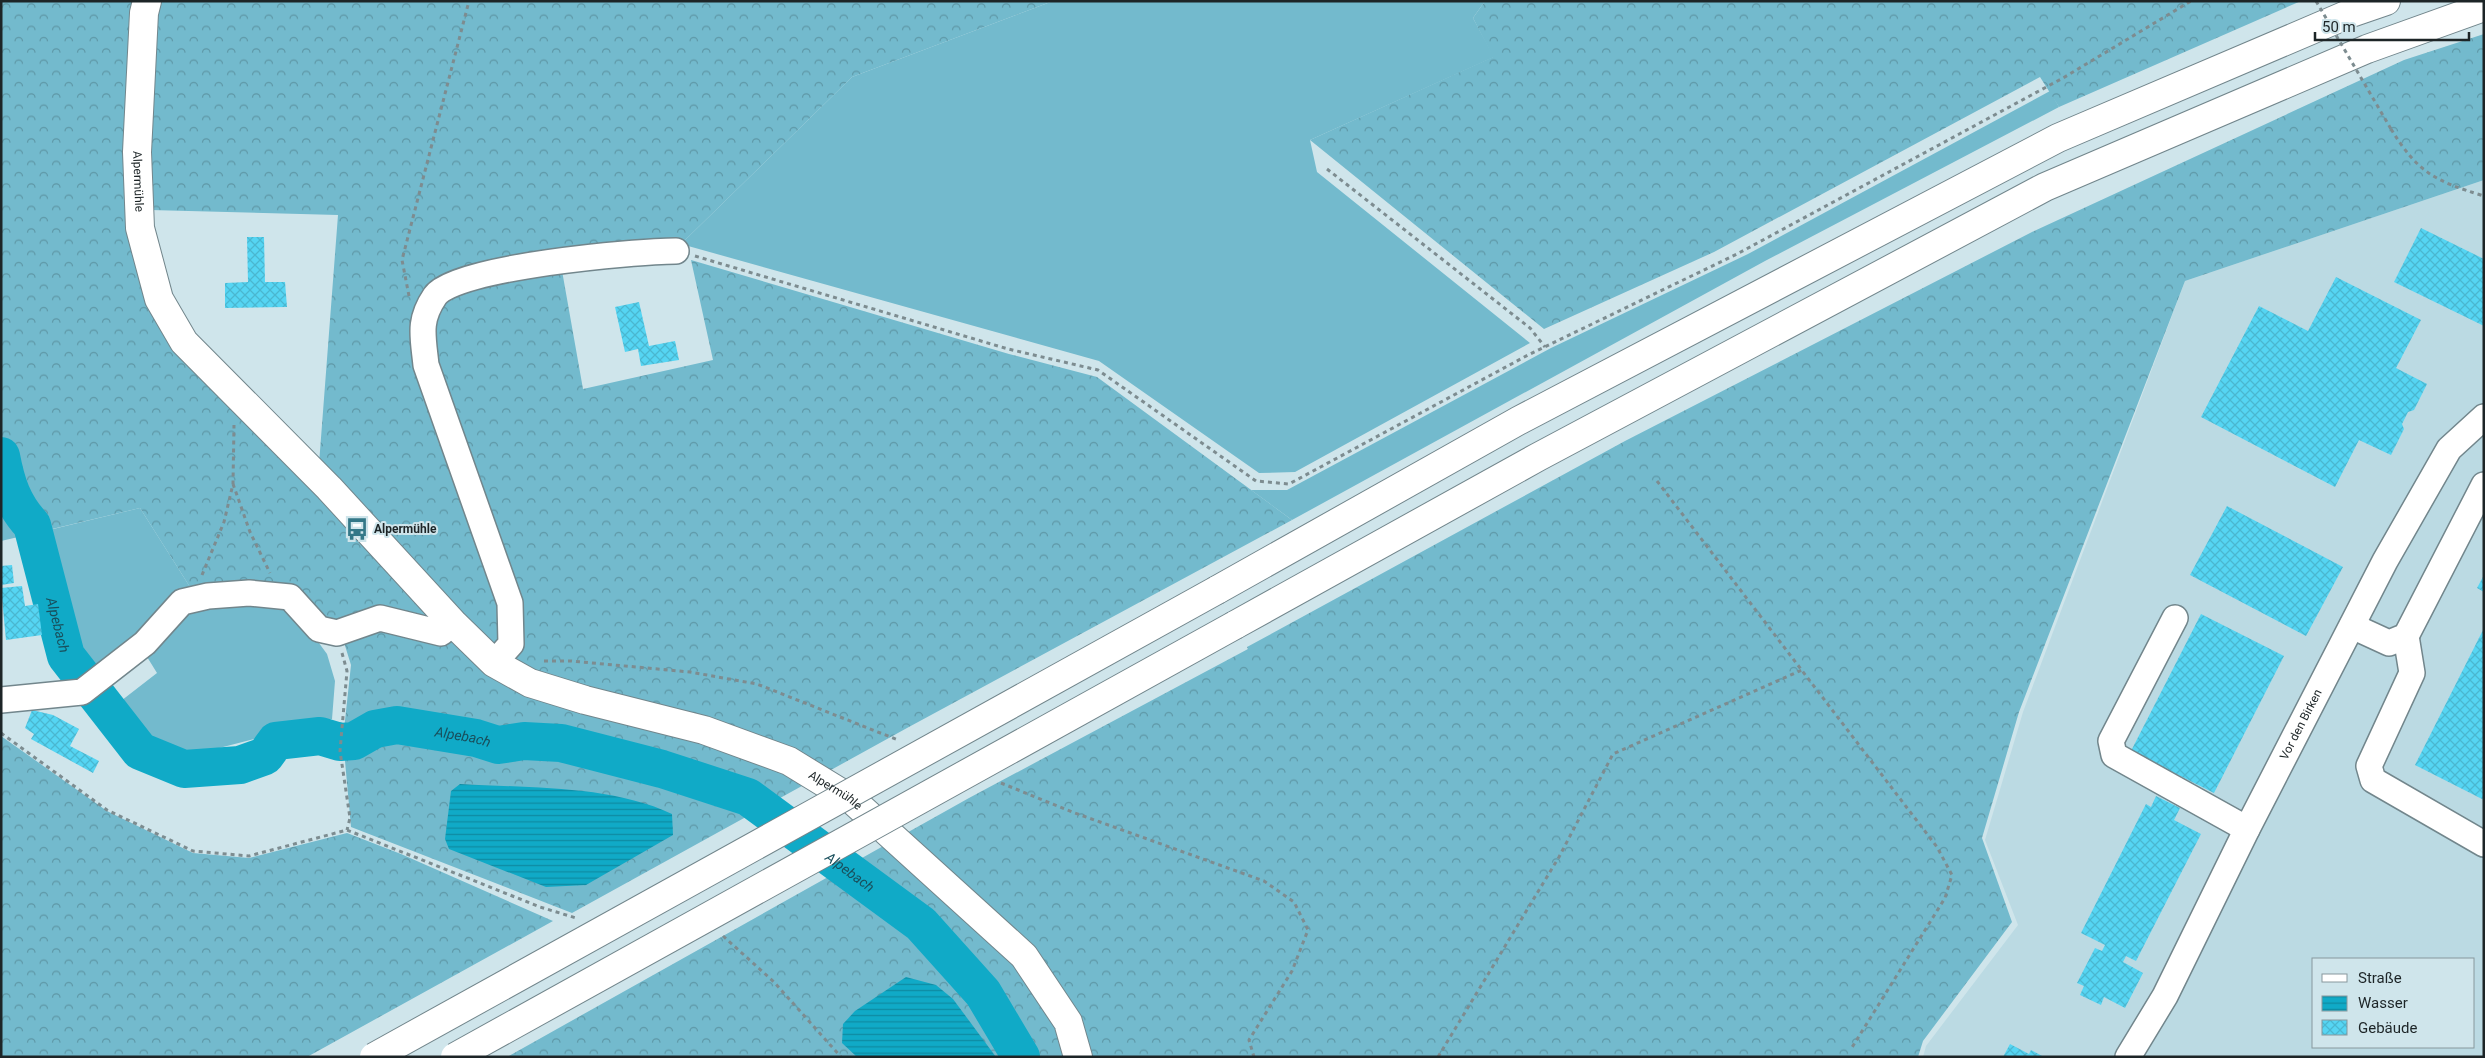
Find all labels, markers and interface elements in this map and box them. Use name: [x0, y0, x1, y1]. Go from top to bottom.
scale bar: [2315, 10, 2469, 42]
text: 50 m: [2322, 18, 2356, 36]
street label: Alpermühle: [130, 151, 146, 212]
bus stop icon: Alpermühle: [344, 516, 370, 542]
place label: Alpermühle: [374, 522, 437, 536]
water label: Alpebach: [43, 594, 73, 654]
street label: Vor den Birken: [2277, 687, 2325, 762]
water label: Alpebach: [433, 723, 493, 750]
street label: Alpermühle: [806, 768, 865, 813]
water label: Alpebach: [822, 848, 878, 895]
legend: [2312, 958, 2475, 1048]
text: Straße: [2358, 969, 2402, 987]
text: Wasser: [2358, 994, 2408, 1012]
text: Gebäude: [2358, 1019, 2417, 1037]

